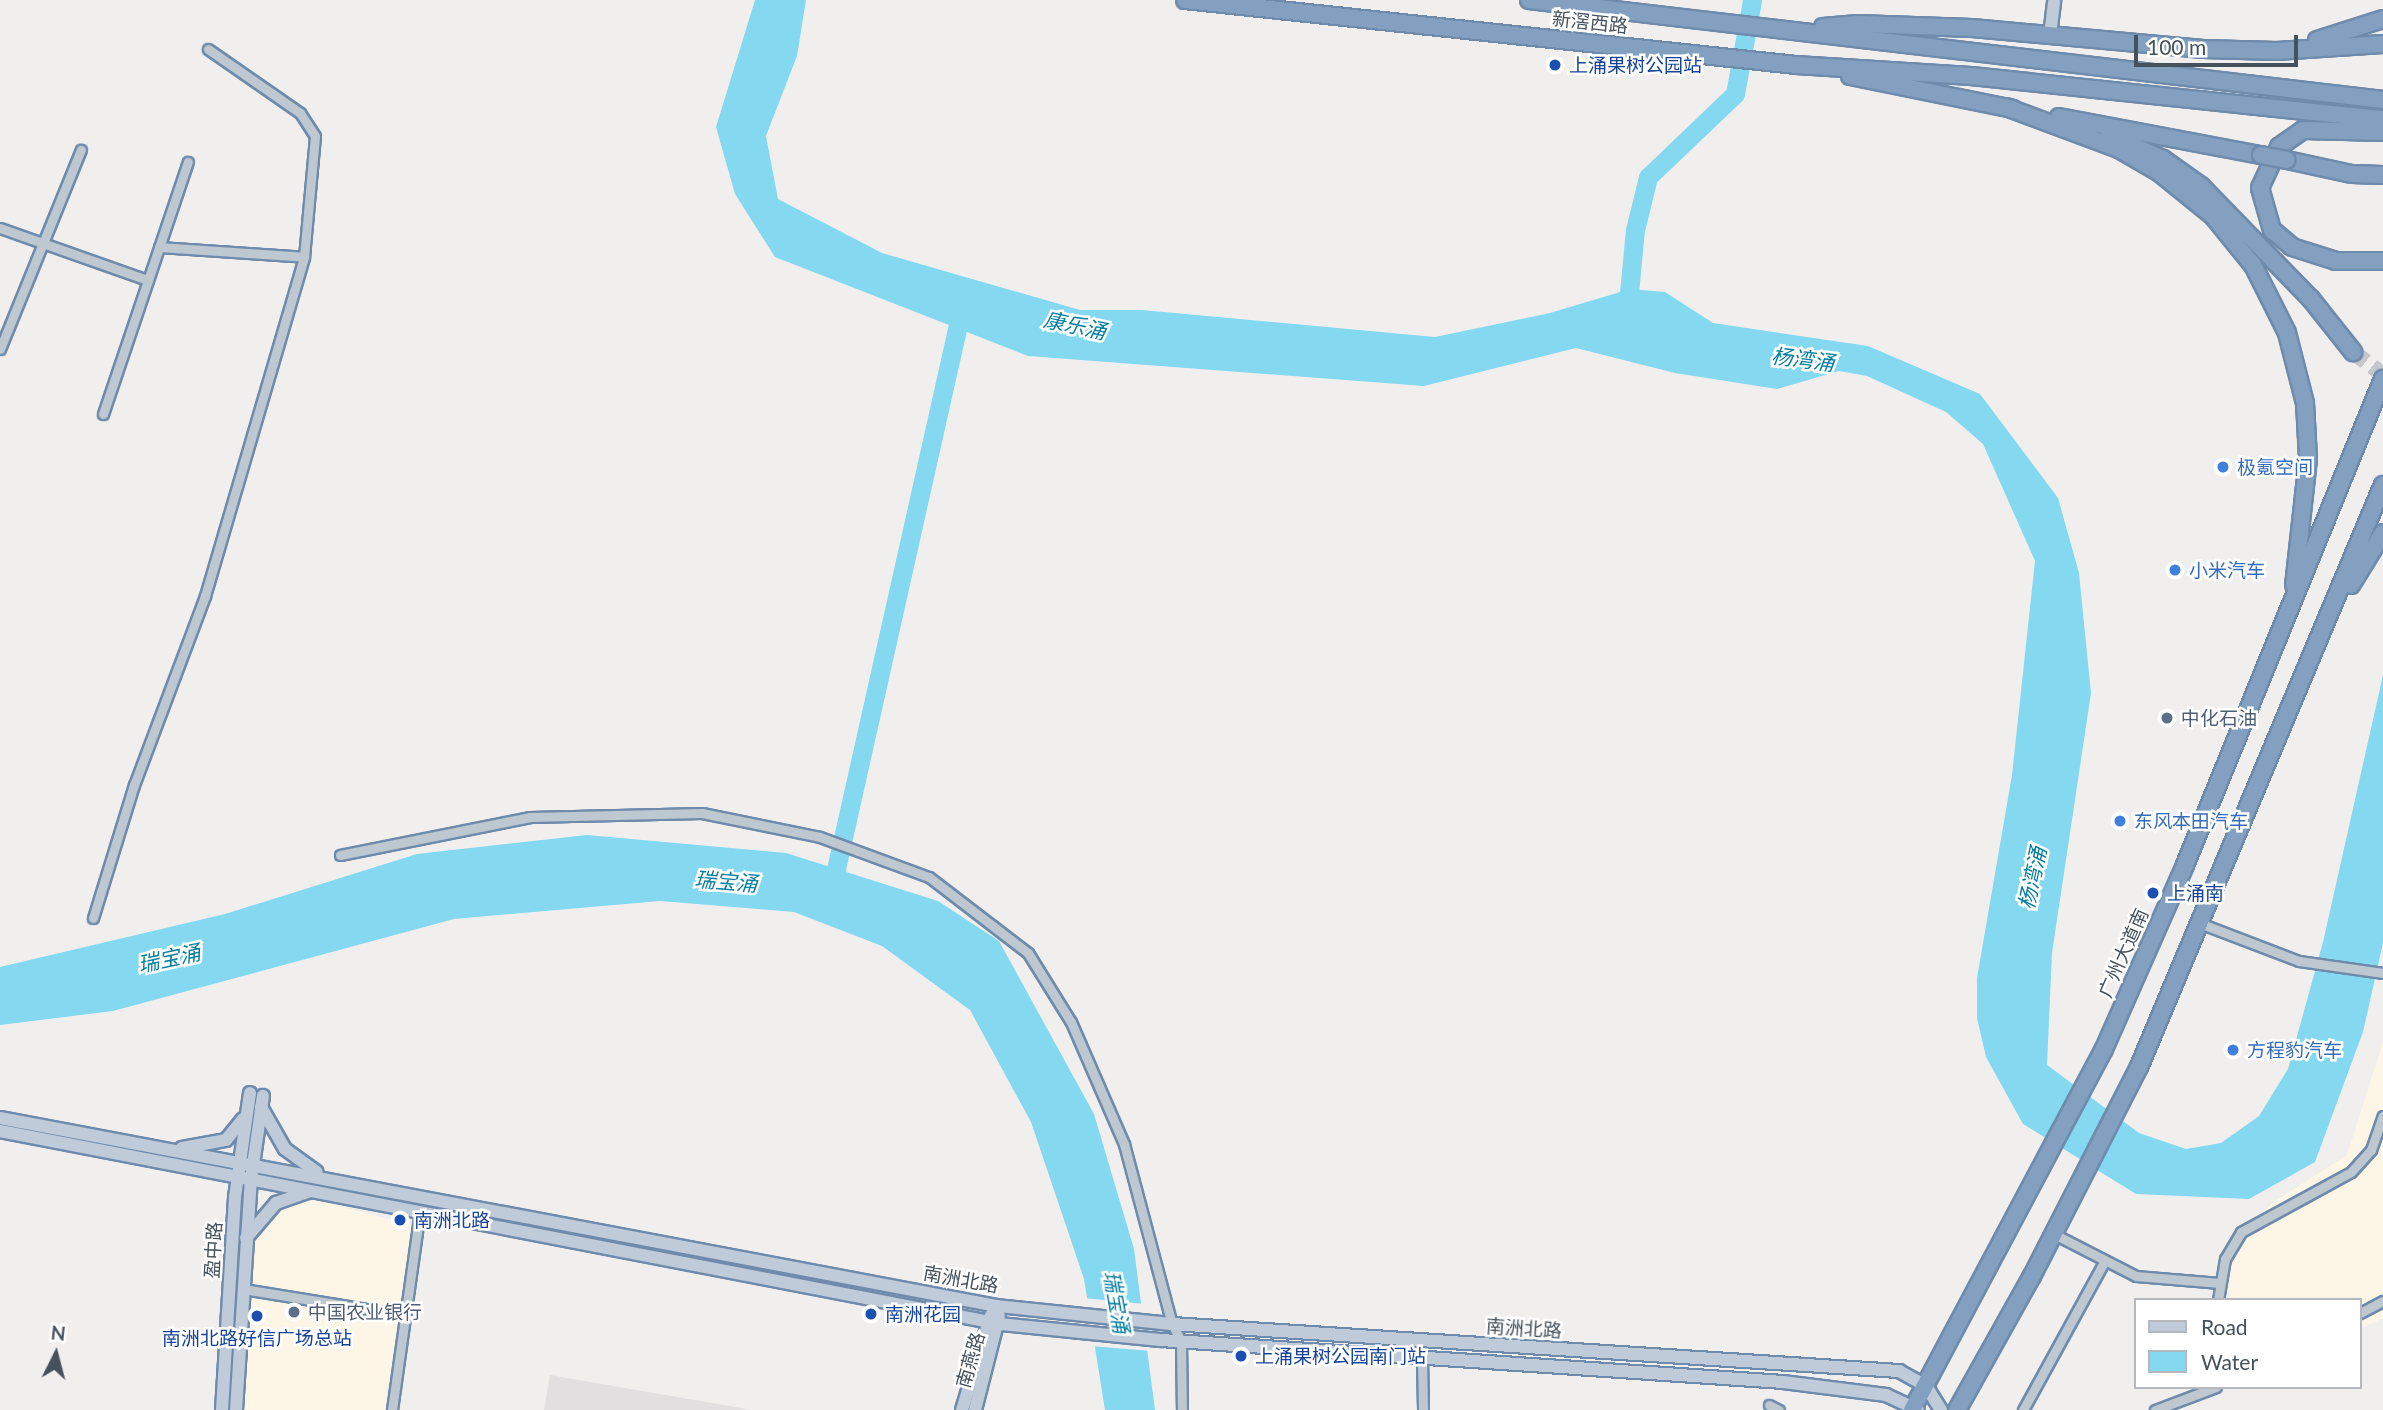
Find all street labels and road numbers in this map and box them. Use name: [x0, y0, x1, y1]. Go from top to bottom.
street label: 新滘西路: [1551, 7, 1629, 37]
street label: 广州大道南: [2093, 905, 2153, 1001]
street label: 盈中路: [200, 1221, 226, 1279]
street label: 南洲北路: [922, 1261, 1000, 1297]
street label: 南洲北路: [1485, 1314, 1563, 1342]
street label: 南燕路: [951, 1329, 989, 1391]

